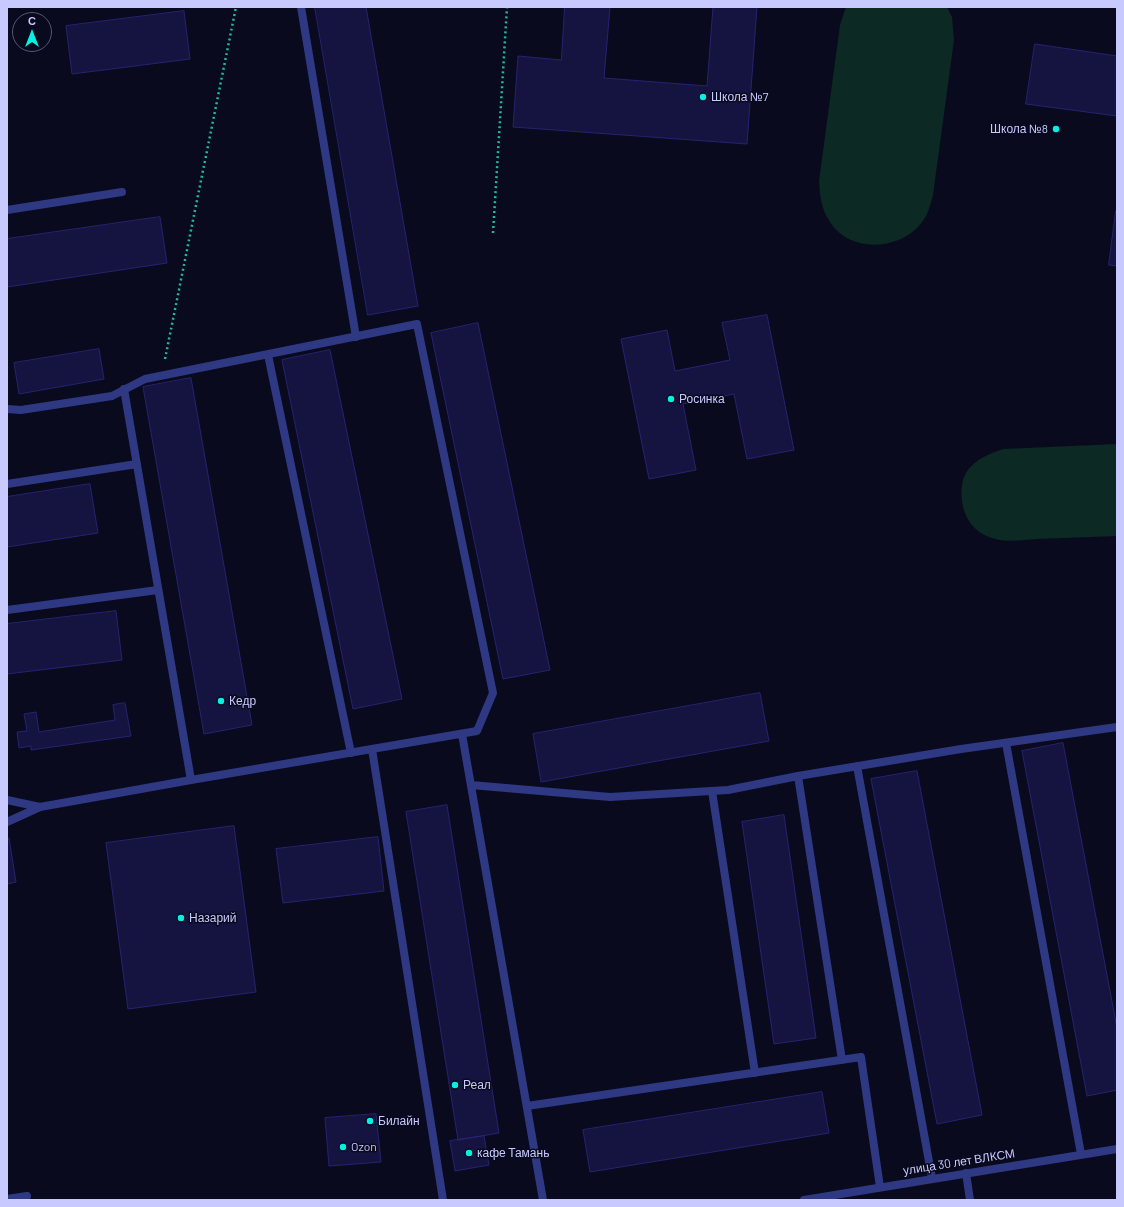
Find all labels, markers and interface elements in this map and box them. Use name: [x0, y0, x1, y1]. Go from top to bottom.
north arrow: [12, 12, 52, 52]
text: С: [28, 14, 36, 27]
place label: Школа №7: [711, 90, 768, 104]
marker: Школа №7: [698, 92, 708, 102]
place label: Школа №8: [990, 122, 1048, 136]
marker: Школа №8: [1051, 124, 1061, 134]
place label: Росинка: [679, 392, 725, 406]
marker: Росинка: [666, 394, 676, 404]
place label: Кедр: [229, 694, 256, 708]
marker: Кедр: [216, 696, 226, 706]
place label: Назарий: [189, 911, 236, 925]
marker: Назарий: [176, 913, 186, 923]
place label: Реал: [463, 1078, 491, 1092]
marker: Реал: [450, 1080, 460, 1090]
place label: Билайн: [378, 1114, 420, 1128]
marker: Билайн: [365, 1116, 375, 1126]
place label: Ozon: [351, 1140, 377, 1154]
marker: Ozon: [338, 1142, 348, 1152]
place label: кафе Тамань: [477, 1146, 549, 1160]
street label: улица 30 лет ВЛКСМ: [902, 1146, 1016, 1178]
marker: кафе Тамань: [464, 1148, 474, 1158]

